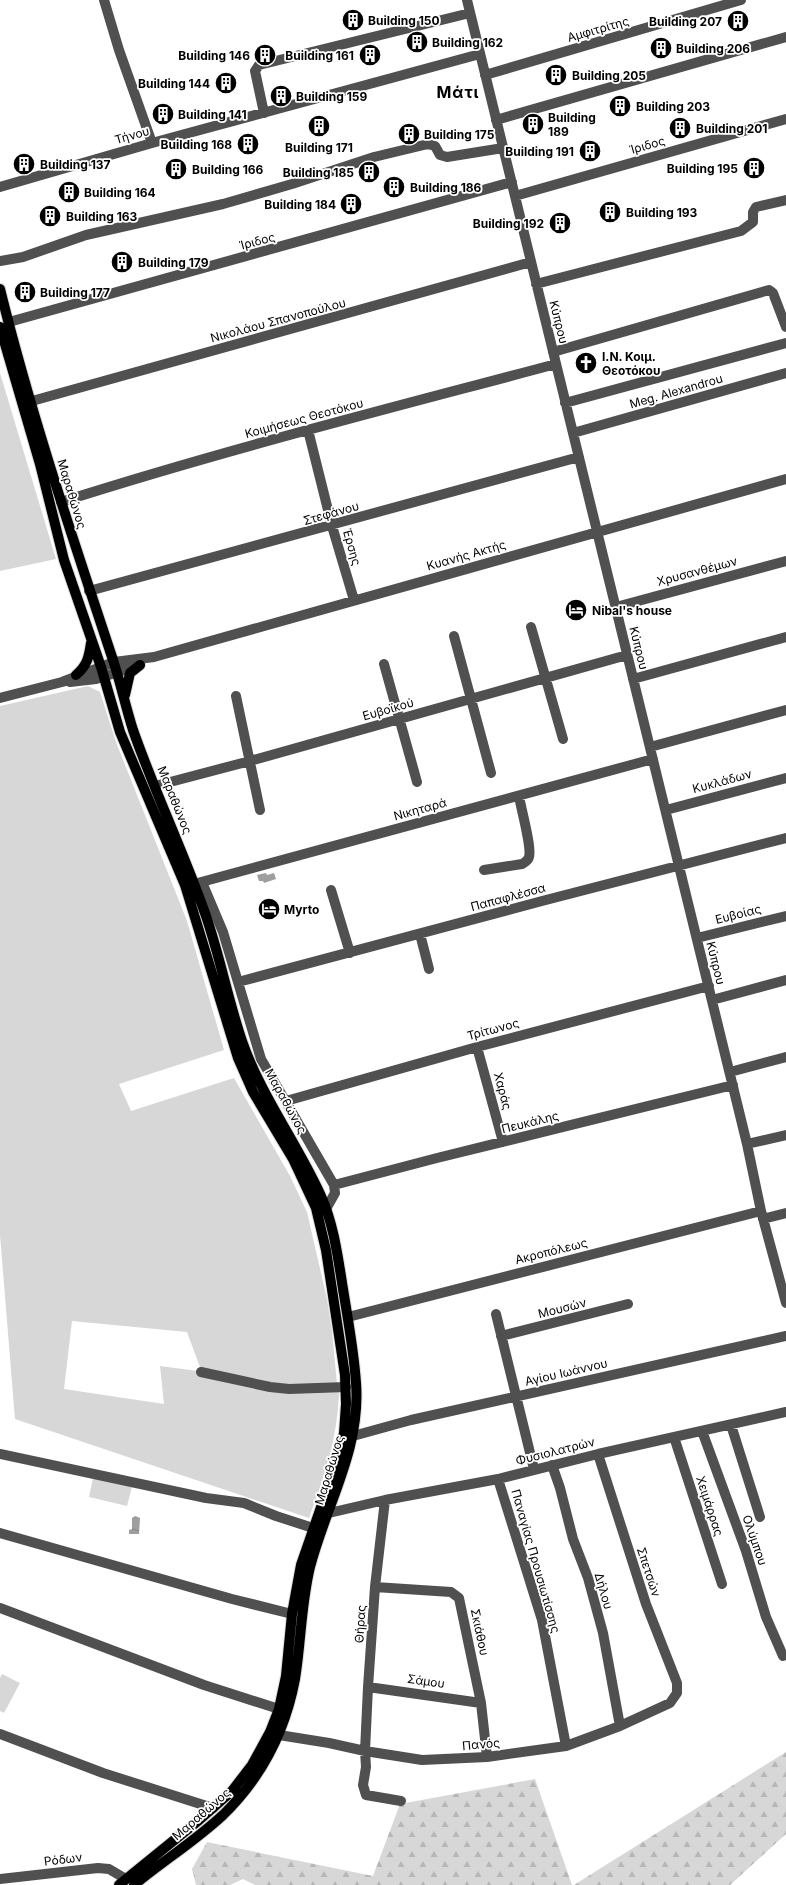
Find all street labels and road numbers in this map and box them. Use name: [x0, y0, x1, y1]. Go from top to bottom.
street label: Αμφιτρίτης: [565, 13, 631, 45]
street label: Τήνου: [113, 123, 151, 147]
street label: Ίριδος: [627, 133, 667, 157]
street label: Ίριδος: [237, 229, 277, 253]
street label: Νικολάου Σπανοπούλου: [209, 295, 347, 345]
street label: Κύπρου: [546, 299, 572, 345]
street label: Meg. Alexandrou: [628, 371, 724, 411]
street label: Κοιμήσεως Θεοτόκου: [243, 395, 365, 441]
street label: Μαραθώνος: [54, 457, 90, 531]
street label: Στεφάνου: [301, 498, 361, 528]
street label: Έρσης: [340, 527, 364, 567]
street label: Κυανής Ακτής: [425, 536, 508, 573]
street label: Χρυσανθέμων: [655, 553, 739, 589]
street label: Κύπρου: [626, 625, 652, 671]
street label: Ευβοϊκού: [361, 695, 415, 723]
street label: Μαραθώνος: [155, 764, 196, 836]
street label: Κυκλάδων: [691, 766, 753, 796]
street label: Νικηταρά: [392, 795, 448, 823]
street label: Παπαφλέσσα: [469, 880, 547, 914]
street label: Ευβοίας: [713, 901, 763, 927]
street label: Κύπρου: [703, 940, 729, 986]
street label: Τρίτωνος: [465, 1015, 521, 1043]
street label: Μαραθώνος: [262, 1066, 310, 1136]
street label: Χαράς: [491, 1071, 515, 1111]
street label: Πευκάλης: [500, 1108, 560, 1136]
street label: Ακροπόλεως: [513, 1235, 589, 1267]
street label: Μουσών: [536, 1295, 588, 1321]
street label: Αγίου Ιωάννου: [523, 1355, 609, 1389]
street label: Μαραθώνος: [311, 1433, 347, 1507]
street label: Φυσιολατρών: [514, 1434, 596, 1468]
street label: Χειμάρρας: [693, 1474, 727, 1538]
street label: Παναγίας Προυσιωτίσσης: [508, 1487, 564, 1635]
street label: Ολύμπου: [739, 1513, 771, 1567]
street label: Σπετσών: [634, 1545, 664, 1599]
street label: Δήλου: [592, 1571, 616, 1611]
street label: Θήρας: [351, 1604, 369, 1644]
street label: Σκιάθου: [468, 1607, 492, 1657]
street label: Σάμου: [406, 1671, 446, 1691]
street label: Πανός: [462, 1735, 501, 1753]
street label: Μαραθώνος: [169, 1785, 233, 1843]
street label: Ρόδων: [43, 1849, 83, 1869]

